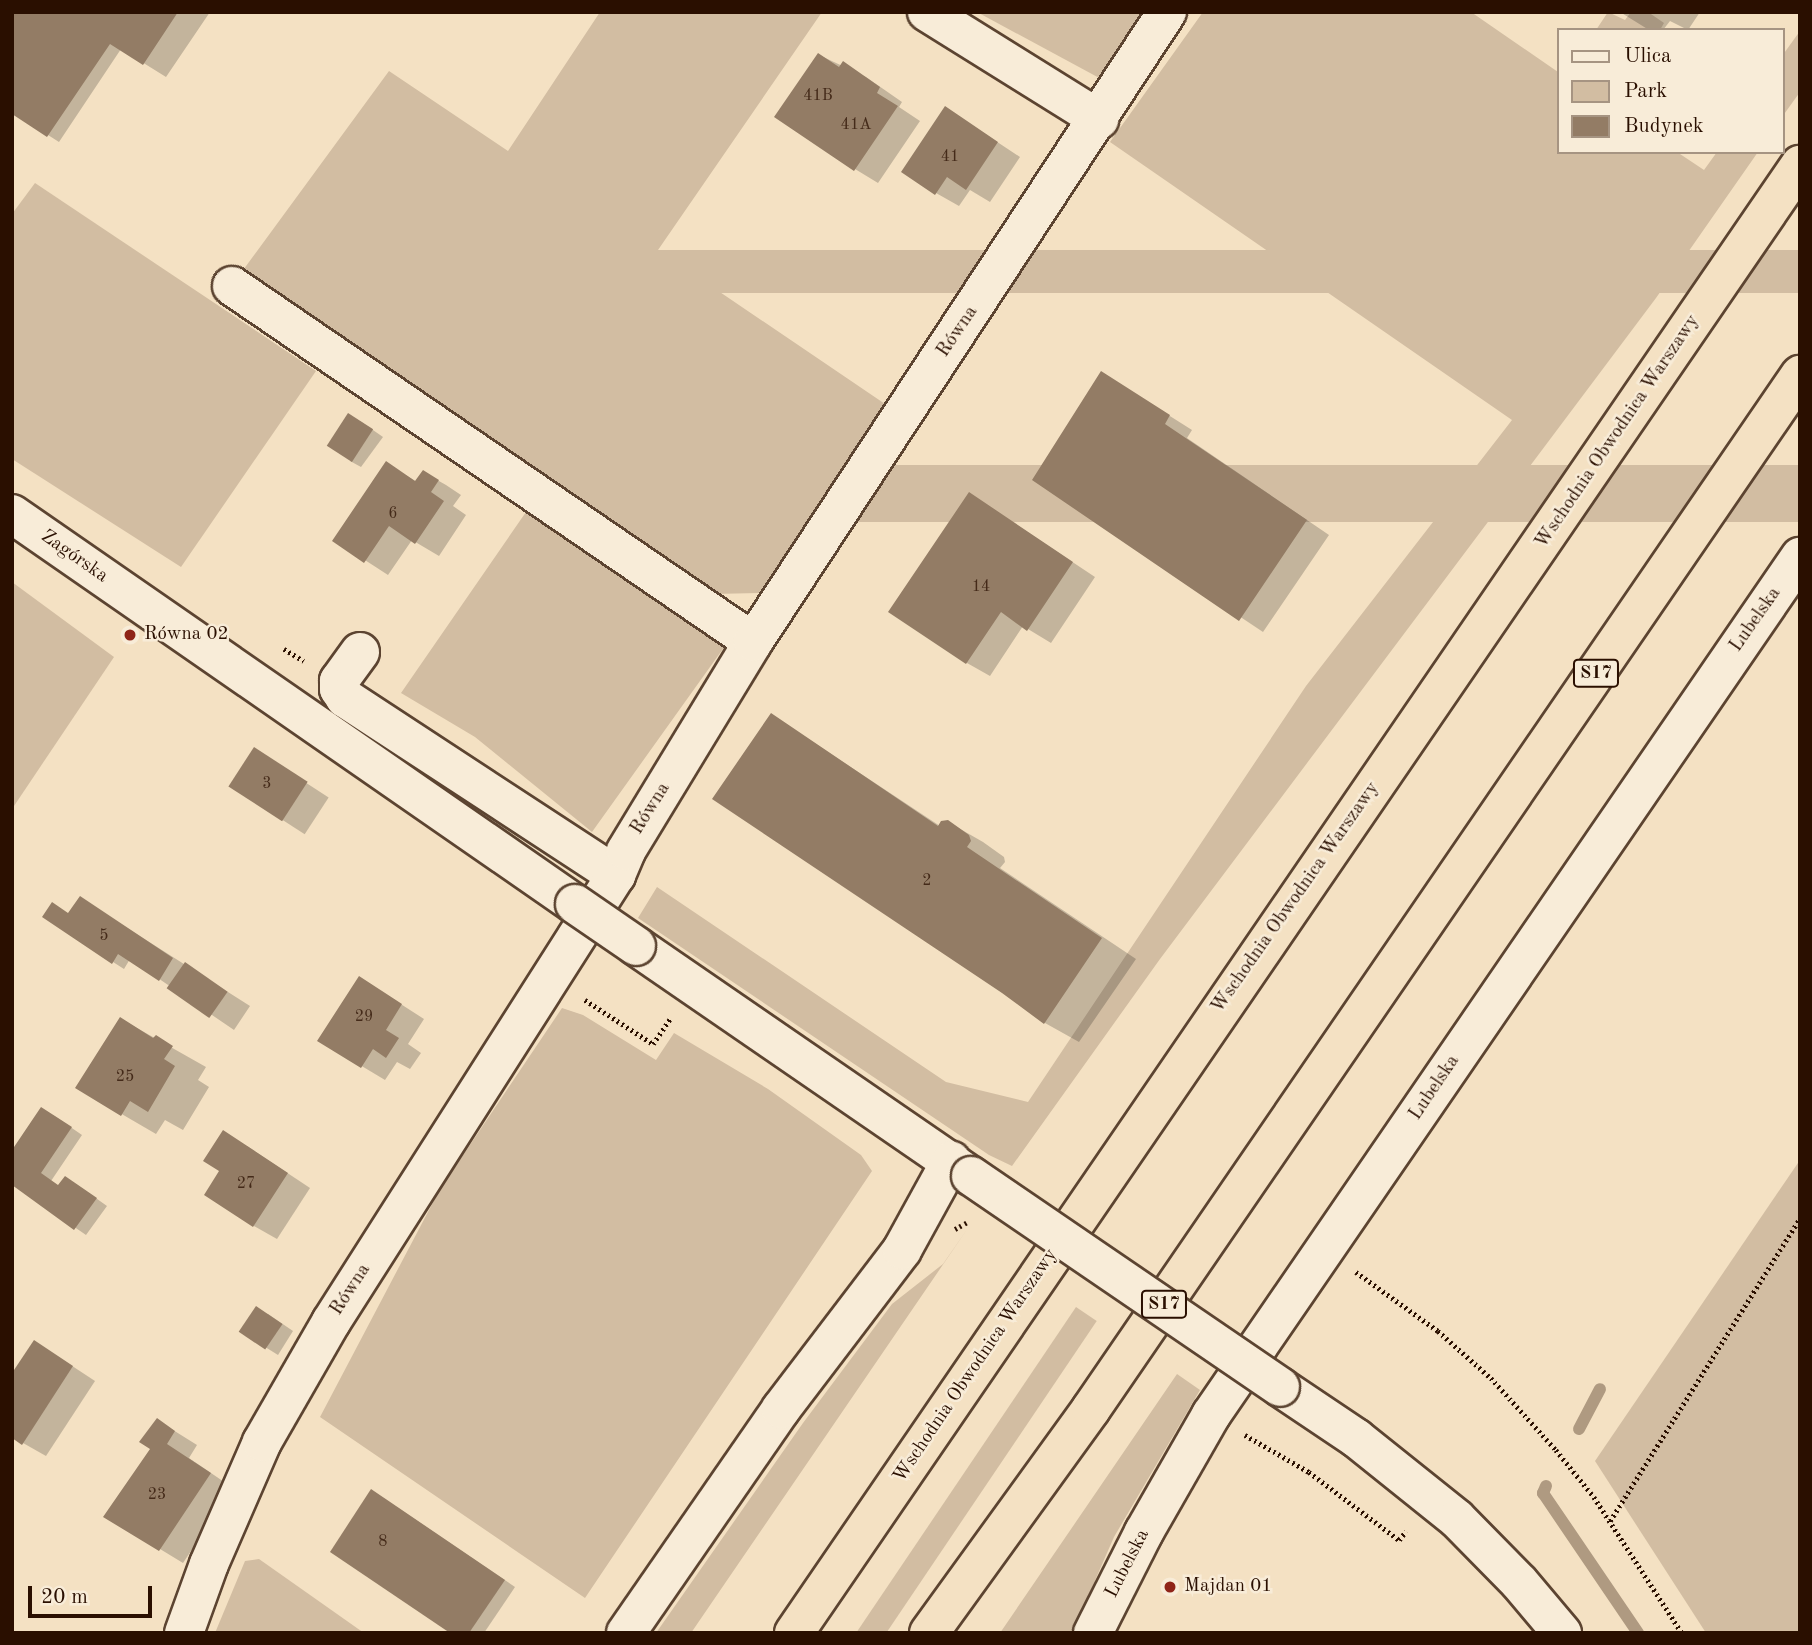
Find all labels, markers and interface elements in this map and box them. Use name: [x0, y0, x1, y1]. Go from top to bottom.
legend: [1556, 28, 1784, 154]
text: Ulica: [1624, 46, 1671, 67]
text: Park: [1624, 81, 1667, 102]
house number: 41B: [803, 86, 833, 106]
house number: 41A: [841, 115, 871, 135]
text: Budynek: [1624, 116, 1704, 137]
house number: 41: [941, 147, 959, 167]
street label: Równa: [933, 302, 983, 362]
street label: Wschodnia Obwodnica Warszawy: [1531, 311, 1705, 553]
house number: 6: [388, 504, 398, 524]
street label: Zagórska: [36, 526, 112, 588]
house number: 14: [972, 577, 990, 597]
street label: Lubelska: [1725, 583, 1787, 657]
place label: Równa 02: [144, 624, 228, 646]
marker: Równa 02: [122, 627, 138, 643]
road number: S17: [1572, 658, 1620, 688]
house number: 3: [262, 774, 272, 794]
street label: Wschodnia Obwodnica Warszawy: [1207, 778, 1385, 1018]
street label: Równa: [626, 779, 676, 839]
house number: 2: [922, 871, 932, 891]
house number: 5: [99, 926, 109, 946]
house number: 29: [355, 1007, 373, 1027]
street label: Lubelska: [1405, 1051, 1465, 1125]
house number: 25: [116, 1067, 134, 1087]
house number: 27: [237, 1174, 255, 1194]
street label: Wschodnia Obwodnica Warszawy: [889, 1245, 1063, 1487]
street label: Równa: [326, 1260, 376, 1320]
road number: S17: [1140, 1289, 1188, 1318]
house number: 23: [148, 1485, 166, 1505]
street label: Lubelska: [1101, 1526, 1155, 1602]
house number: 8: [378, 1532, 388, 1552]
scale bar: [32, 1572, 156, 1616]
place label: Majdan 01: [1184, 1576, 1272, 1598]
marker: Majdan 01: [1162, 1579, 1178, 1595]
text: 20 m: [41, 1587, 88, 1608]

